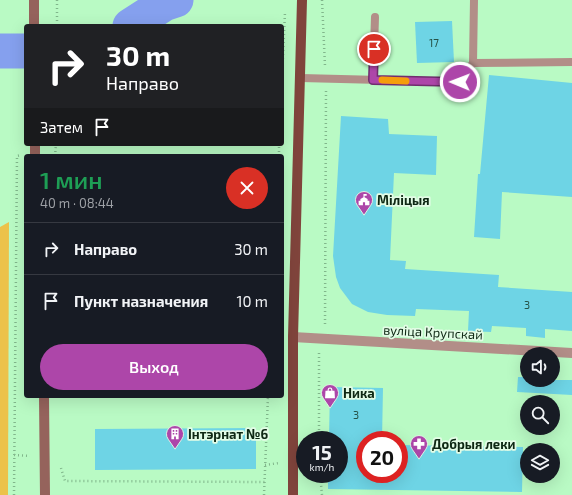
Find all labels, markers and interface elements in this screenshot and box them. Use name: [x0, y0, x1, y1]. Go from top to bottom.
pin: [357, 32, 391, 66]
house number: 17: [429, 36, 439, 49]
text: 30 m: [106, 38, 170, 72]
icon: arrive: [363, 38, 385, 60]
icon: right: [40, 40, 92, 92]
position arrow: [439, 61, 481, 103]
text: Направо: [106, 72, 179, 94]
icon: arrive: [91, 116, 113, 138]
text: Затем: [40, 118, 83, 136]
text: 1 мин: [40, 165, 102, 194]
button: close: [226, 167, 268, 209]
public building icon: Міліцыя: [354, 190, 374, 215]
place label: Міліцыя: [377, 192, 430, 208]
text: 40 m · 08:44: [40, 195, 114, 211]
icon: right: [40, 238, 62, 260]
text: Направо: [74, 240, 137, 258]
text: 30 m: [234, 240, 268, 258]
icon: arrive: [40, 290, 62, 312]
text: Пункт назначения: [74, 292, 208, 310]
text: 10 m: [236, 292, 268, 310]
house number: 3: [524, 298, 530, 311]
street label: вуліца Крупскай: [383, 321, 483, 343]
button: Выход: [40, 344, 268, 390]
map controls: [520, 347, 560, 483]
button: sound: [520, 347, 560, 387]
shop icon: Ника: [320, 383, 340, 408]
place label: Ника: [343, 385, 375, 401]
button: search: [520, 395, 560, 435]
house number: 3: [353, 408, 359, 421]
building icon: Інтэрнат №6: [165, 424, 185, 449]
place label: Інтэрнат №6: [188, 426, 268, 442]
speed limit sign: 20: [356, 431, 408, 483]
pharmacy icon: Добрыя леки: [409, 434, 429, 459]
place label: Добрыя леки: [432, 436, 516, 452]
text: 15: [312, 440, 332, 464]
button: layers: [520, 443, 560, 483]
text: km/h: [310, 461, 334, 473]

